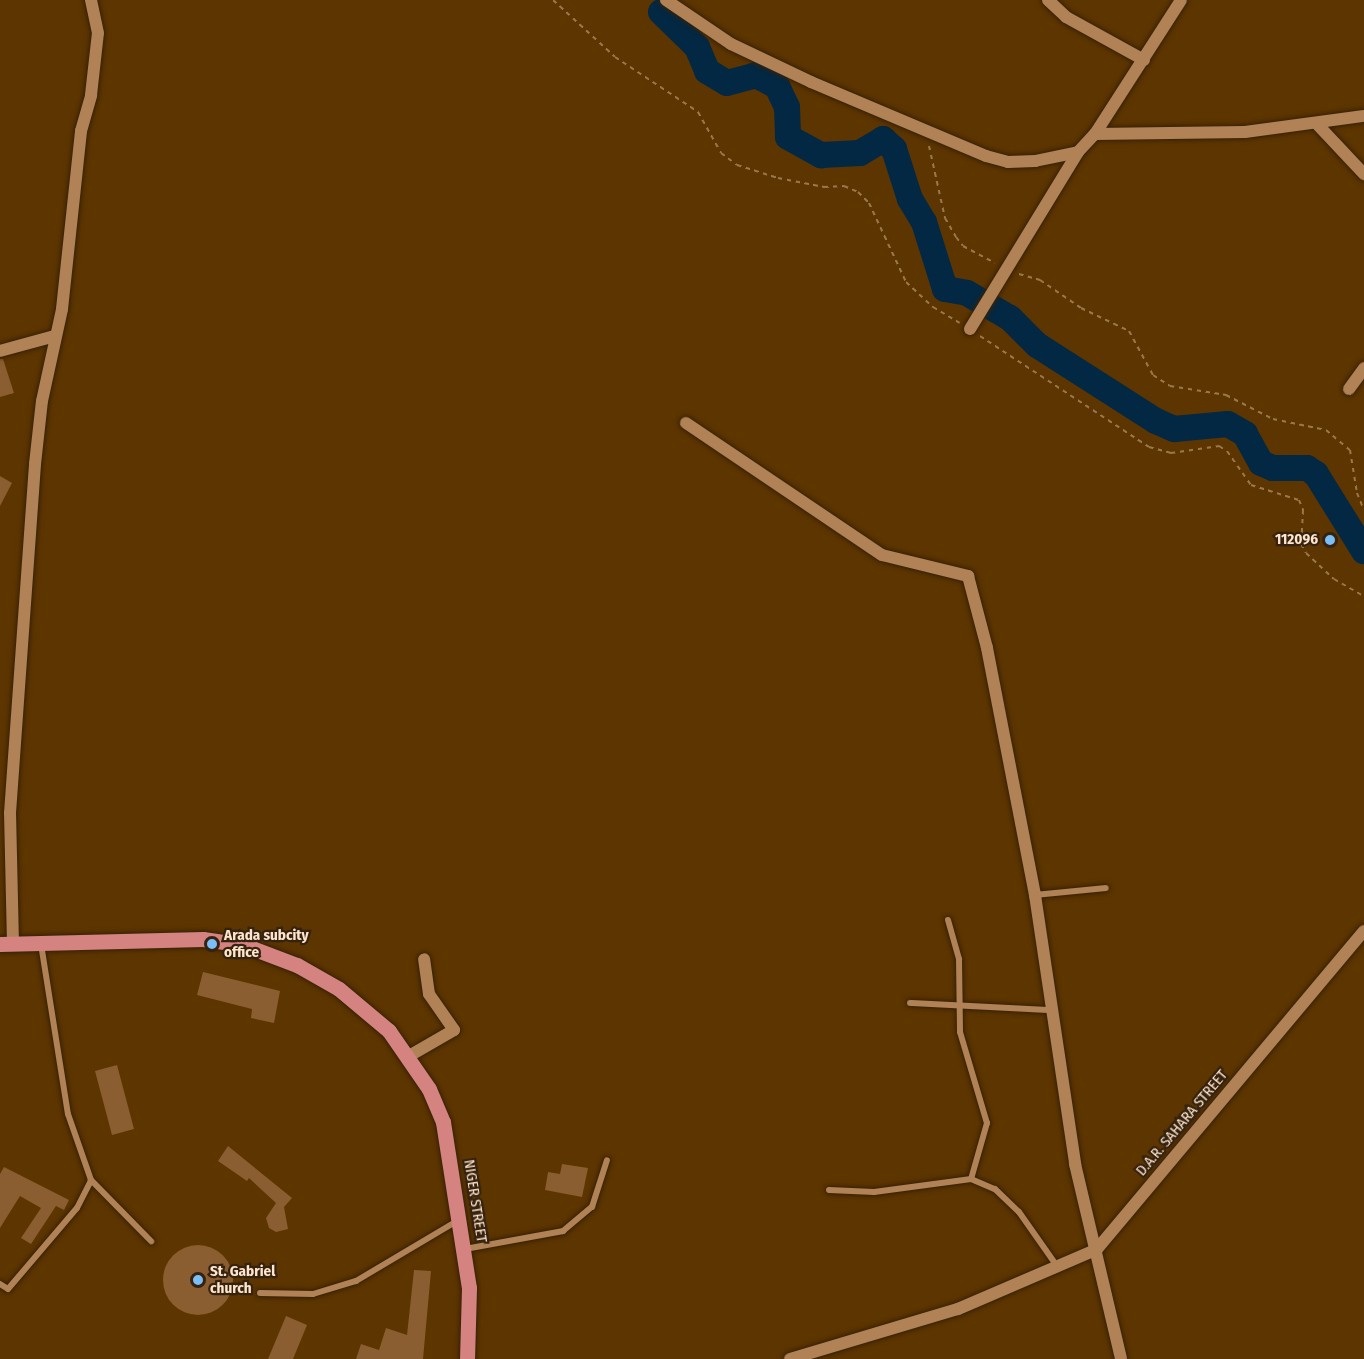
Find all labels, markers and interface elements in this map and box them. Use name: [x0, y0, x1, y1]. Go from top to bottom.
place label: 112096: [1275, 531, 1318, 549]
marker: 112096: [1323, 533, 1337, 547]
place label: Arada subcity office: [224, 926, 309, 961]
marker: Arada subcity office: [205, 937, 219, 951]
street label: D.A.R. SAHARA STREET: [1132, 1066, 1232, 1180]
street label: NIGER STREET: [460, 1158, 490, 1244]
place label: St. Gabriel church: [210, 1262, 275, 1297]
marker: St. Gabriel church: [191, 1273, 205, 1287]

